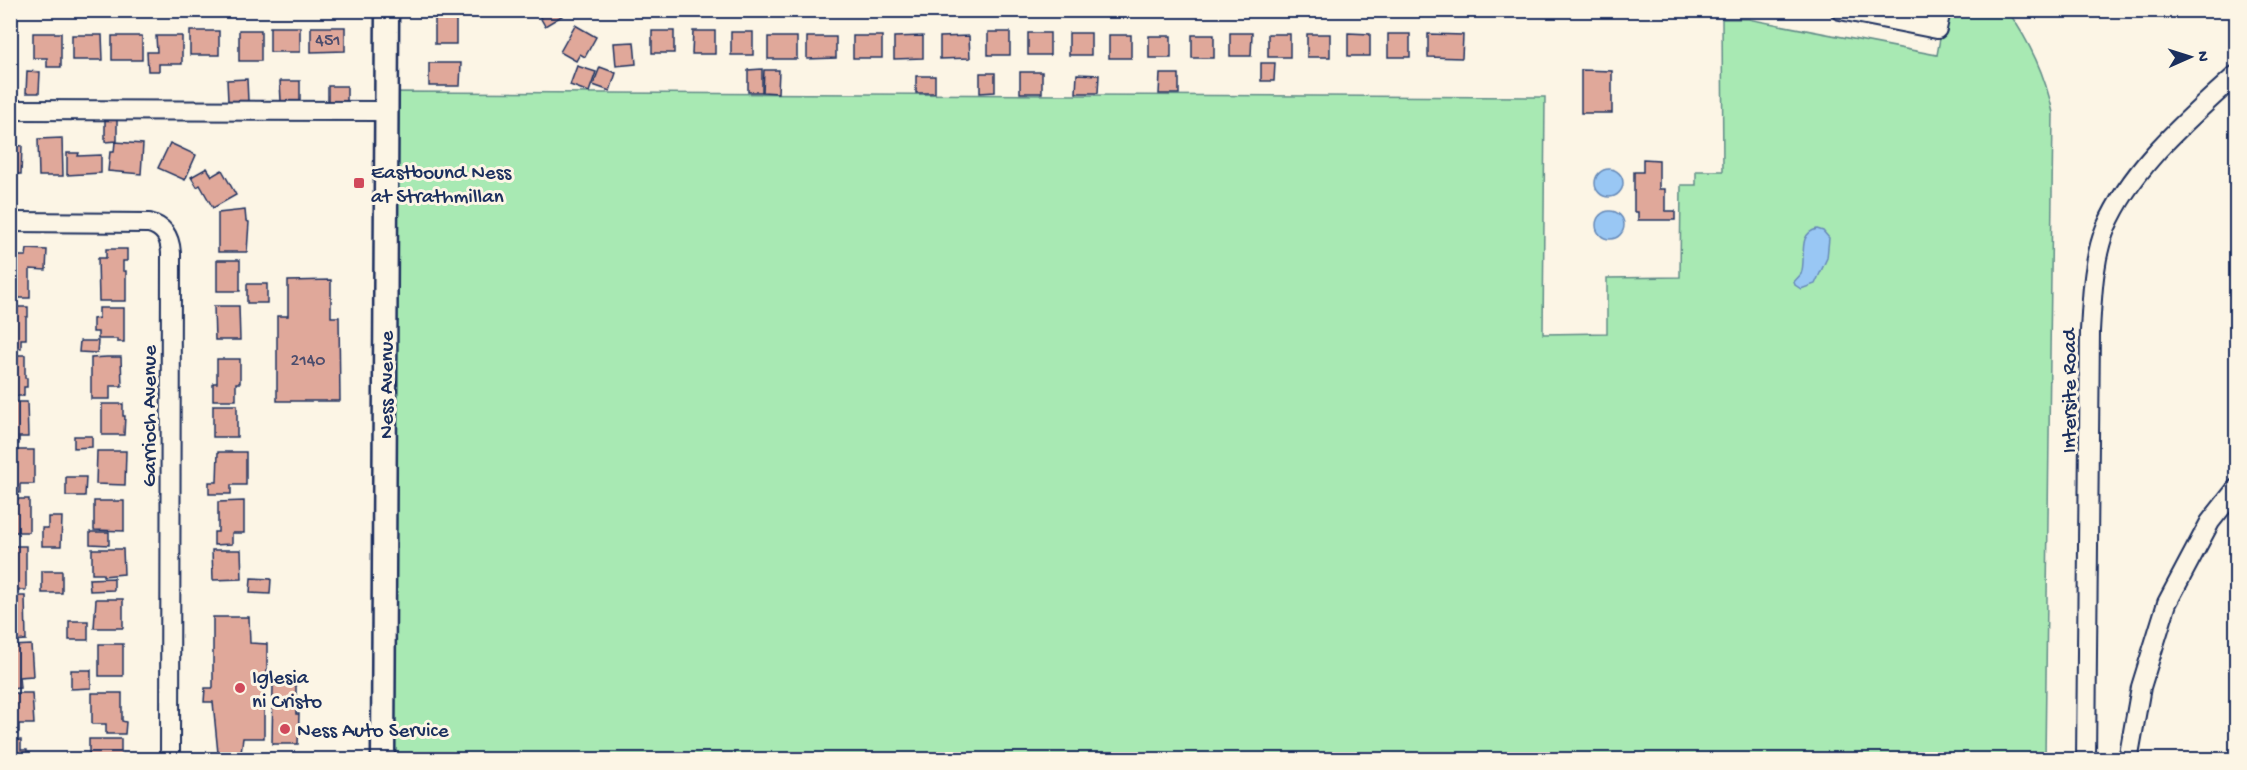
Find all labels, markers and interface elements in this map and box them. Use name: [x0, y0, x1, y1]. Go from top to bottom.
north arrow: [2160, 27, 2220, 87]
house number: 451: [315, 31, 341, 52]
text: N: [2192, 51, 2211, 63]
place label: Eastbound Ness at Strathmillan: [371, 162, 512, 211]
marker: Eastbound Ness at Strathmillan: [352, 176, 366, 190]
street label: Intersite Road: [2059, 327, 2084, 453]
street label: Ness Avenue: [376, 330, 401, 439]
street label: Garrioch Avenue: [139, 344, 164, 487]
house number: 2140: [291, 351, 325, 372]
place label: Iglesia ni Cristo: [252, 667, 322, 716]
marker: Iglesia ni Cristo: [233, 681, 247, 695]
place label: Ness Auto Service: [297, 720, 450, 745]
marker: Ness Auto Service: [278, 722, 292, 736]

